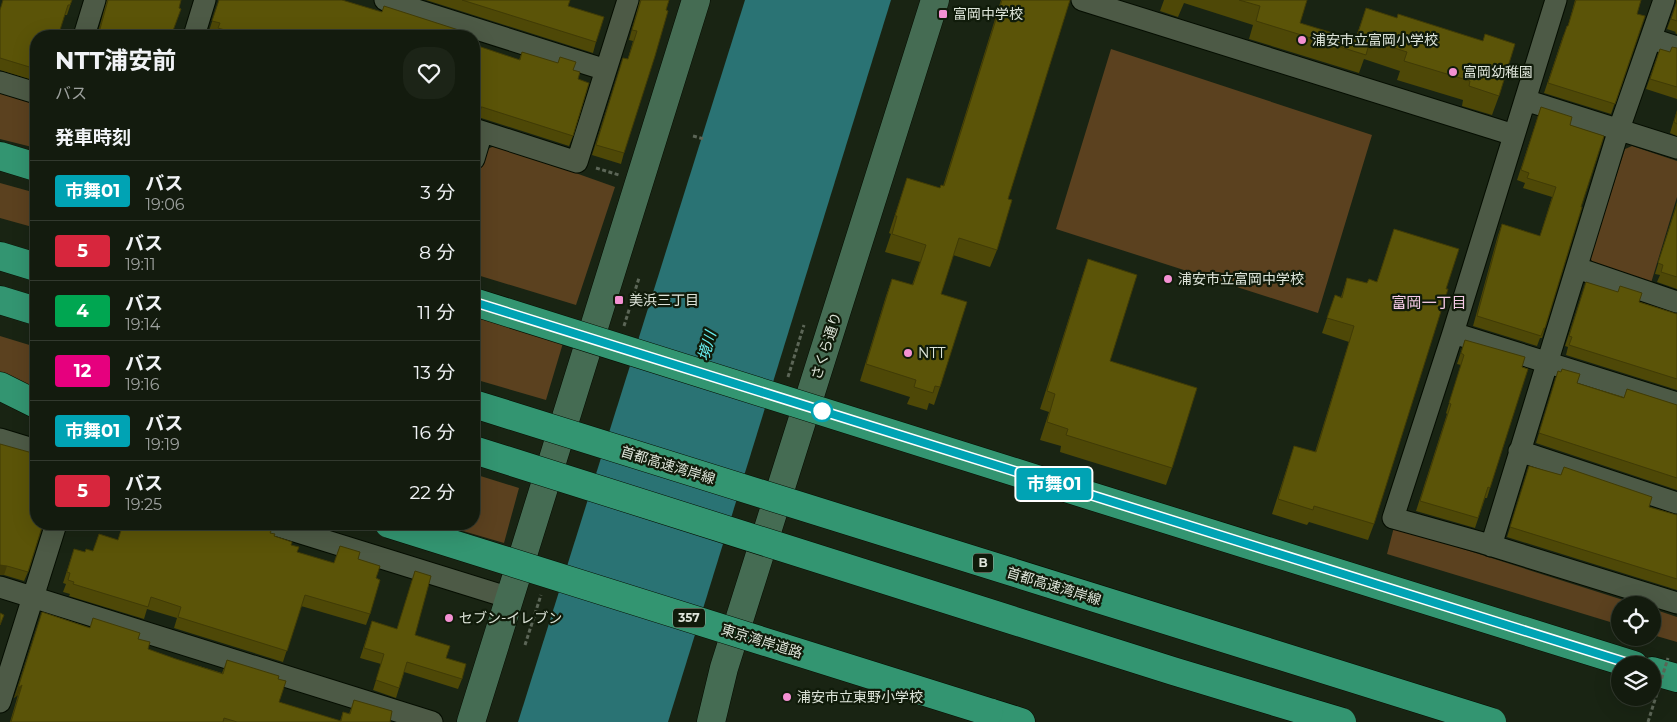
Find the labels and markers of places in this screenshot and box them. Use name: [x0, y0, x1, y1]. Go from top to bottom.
place label: 富岡中学校: [953, 5, 1023, 23]
marker: 富岡中学校: [937, 8, 949, 20]
place label: 浦安市立富岡小学校: [1312, 31, 1438, 49]
marker: 浦安市立富岡小学校: [1296, 34, 1308, 46]
place label: 富岡幼稚園: [1463, 63, 1533, 81]
marker: 富岡幼稚園: [1447, 66, 1459, 78]
place label: 浦安市立富岡中学校: [1178, 270, 1304, 288]
marker: 浦安市立富岡中学校: [1162, 273, 1174, 285]
place label: 美浜三丁目: [629, 291, 699, 309]
marker: 美浜三丁目: [613, 294, 625, 306]
place label: NTT: [918, 344, 946, 362]
marker: NTT: [902, 347, 914, 359]
unlabelled marker: [811, 400, 833, 422]
place label: セブン-イレブン: [459, 609, 562, 627]
marker: セブン-イレブン: [443, 612, 455, 624]
place label: 浦安市立東野小学校: [797, 688, 923, 706]
marker: 浦安市立東野小学校: [781, 691, 793, 703]

